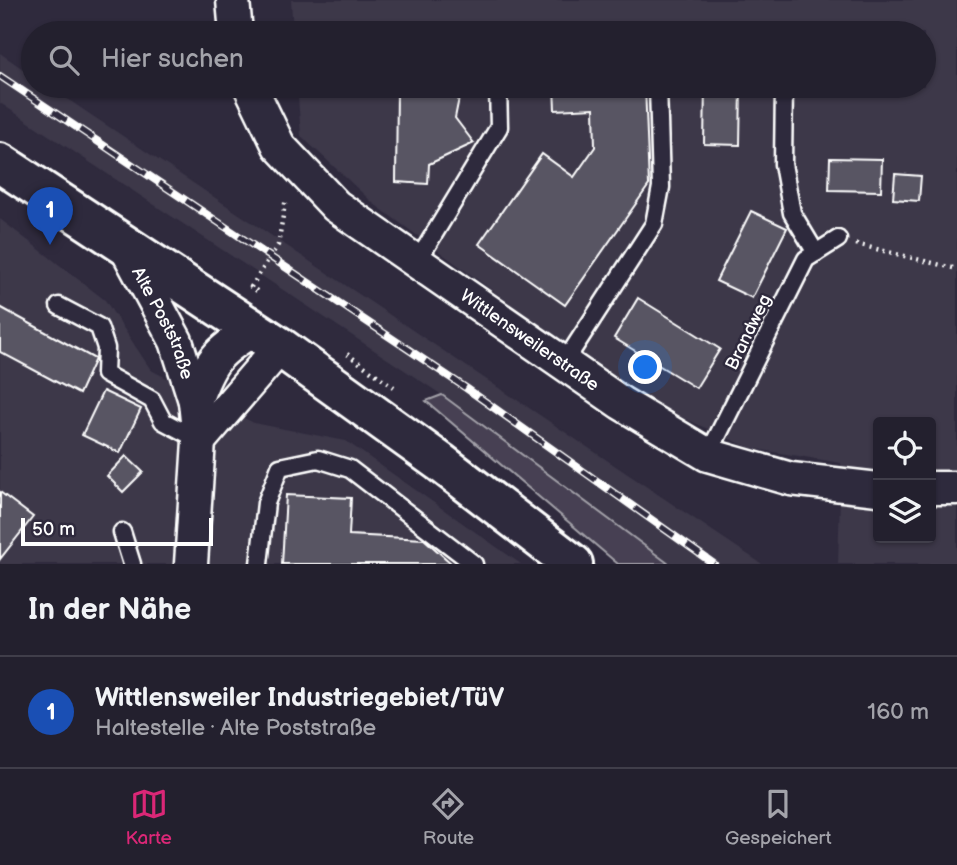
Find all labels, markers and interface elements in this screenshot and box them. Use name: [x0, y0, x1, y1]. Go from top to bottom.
search box: [21, 21, 936, 98]
icon: search: [45, 41, 83, 79]
text: Hier suchen: [101, 44, 244, 75]
pin: 1: [27, 187, 73, 245]
street label: Alte Poststraße: [127, 263, 198, 382]
street label: Wittlensweilerstraße: [456, 285, 603, 396]
street label: Brandweg: [721, 291, 776, 373]
your location: [628, 350, 662, 384]
map controls: [873, 417, 936, 543]
button: locate: [873, 417, 936, 480]
button: layers: [873, 480, 936, 543]
scale bar: [21, 515, 214, 547]
text: 50 m: [32, 518, 75, 541]
text: In der Nähe: [28, 592, 191, 628]
text: Wittlensweiler Industriegebiet/TüV: [95, 683, 504, 714]
text: 1: [46, 698, 56, 726]
text: 160 m: [867, 698, 929, 726]
text: Haltestelle · Alte Poststraße: [95, 714, 376, 742]
tab: Karte: [125, 785, 172, 850]
tab: Route: [423, 785, 474, 850]
tab: Gespeichert: [725, 785, 832, 850]

